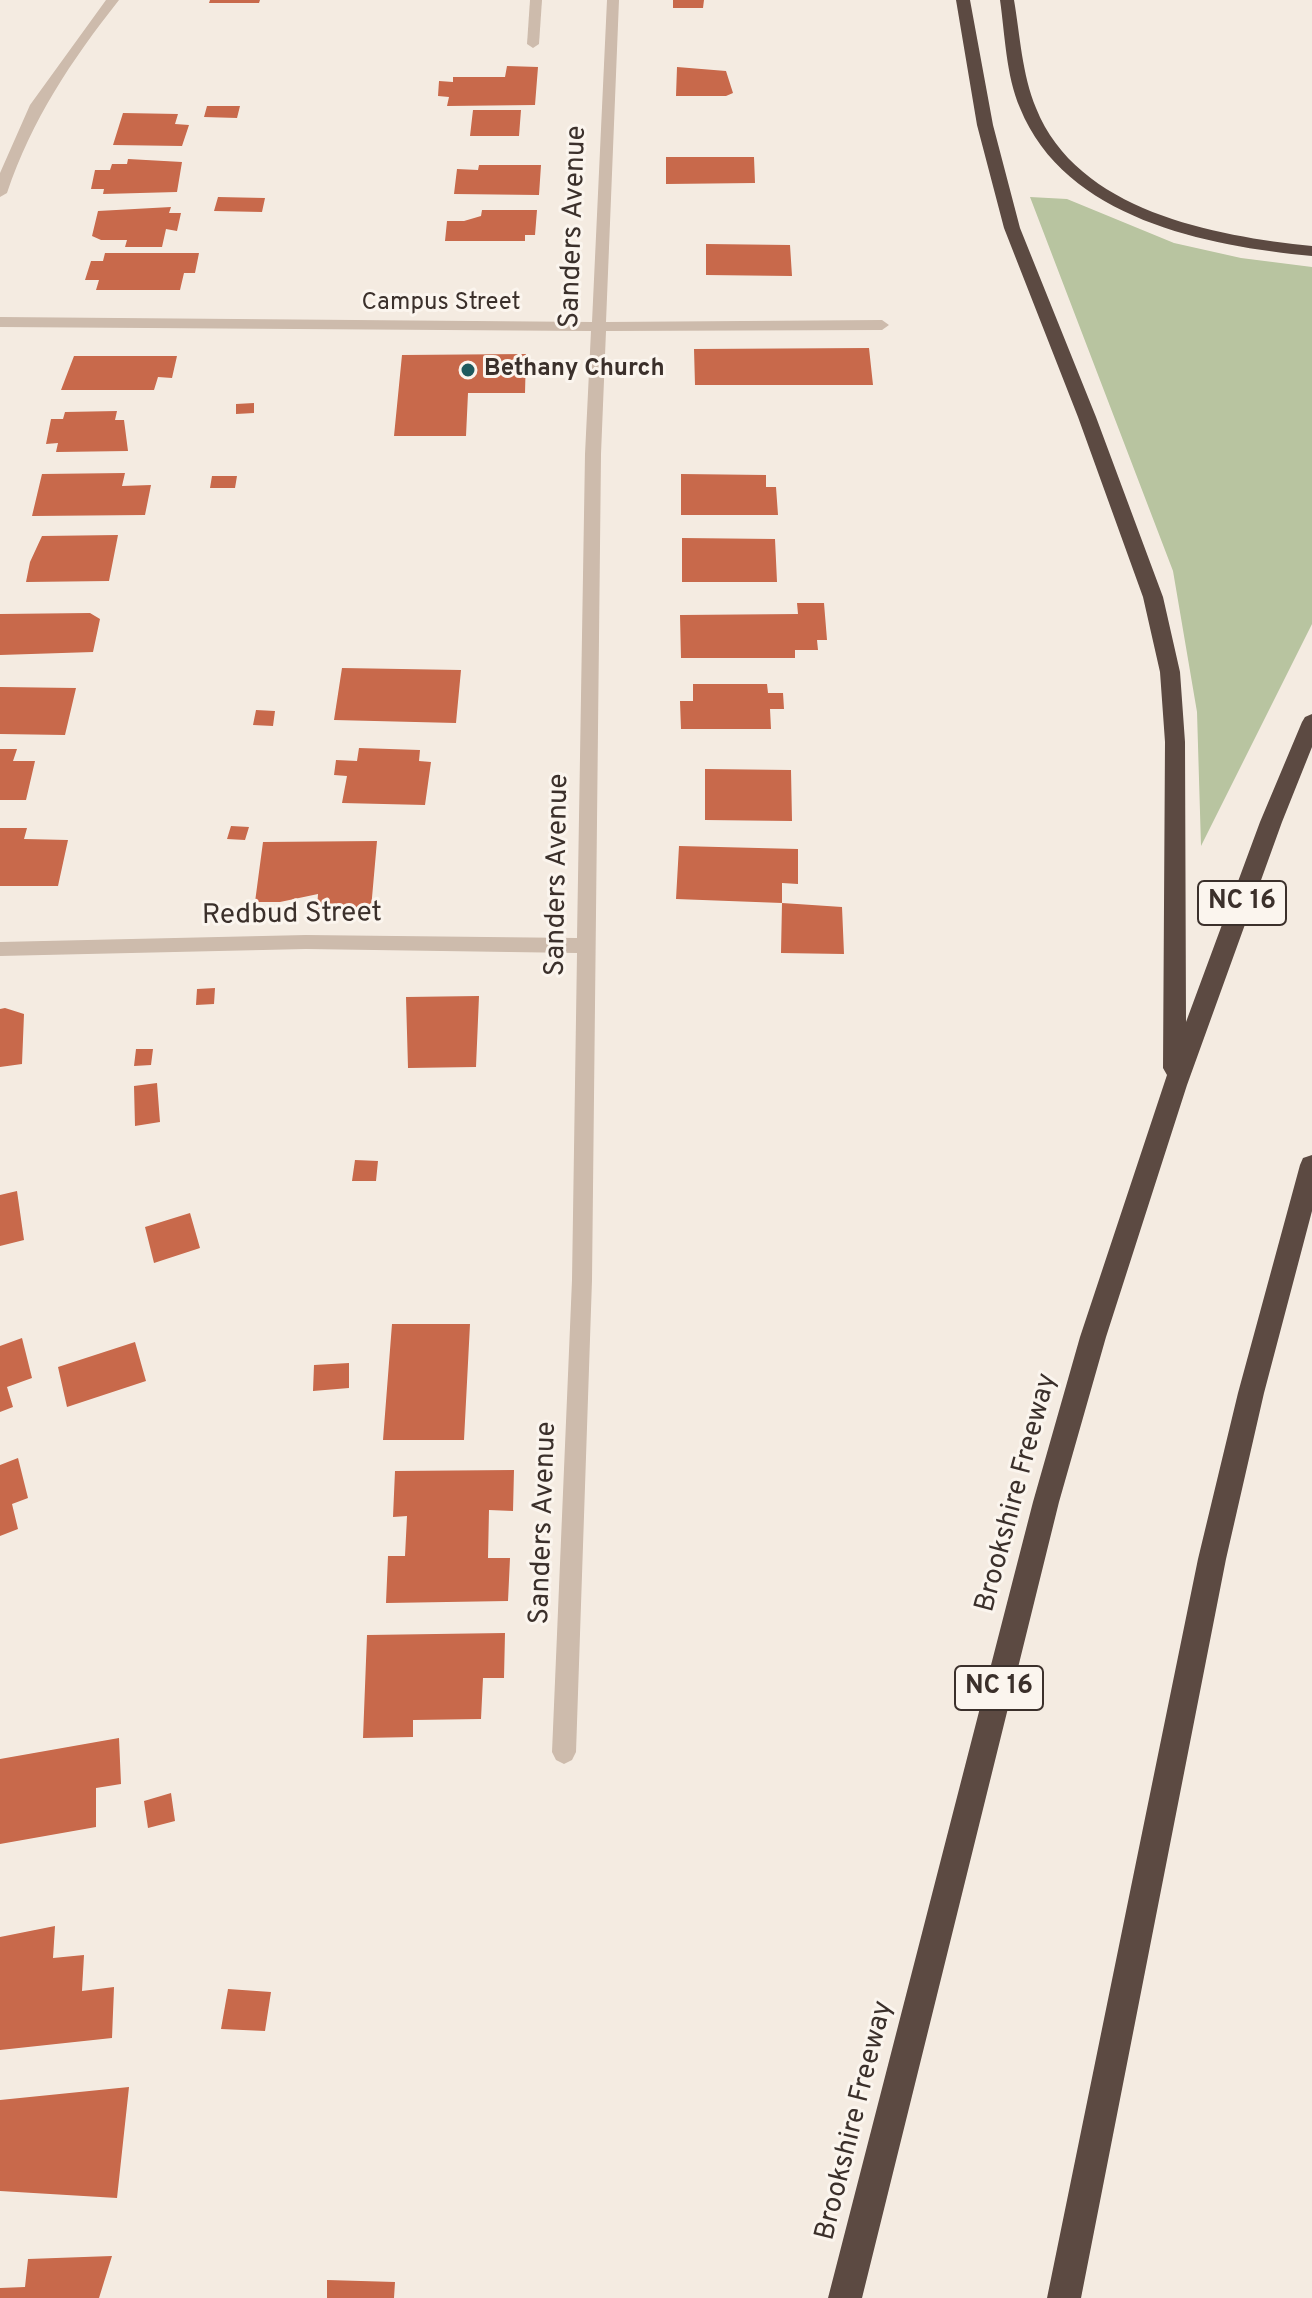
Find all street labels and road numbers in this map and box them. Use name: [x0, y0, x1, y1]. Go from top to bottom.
street label: Sanders Avenue: [555, 125, 595, 329]
street label: Campus Street: [361, 290, 521, 318]
street label: Sanders Avenue: [540, 773, 578, 977]
road number: NC 16: [1198, 881, 1286, 925]
street label: Redbud Street: [202, 898, 382, 934]
street label: Brookshire Freeway: [970, 1370, 1066, 1616]
street label: Sanders Avenue: [525, 1421, 565, 1625]
road number: NC 16: [955, 1666, 1043, 1710]
street label: Brookshire Freeway: [810, 1998, 902, 2244]

